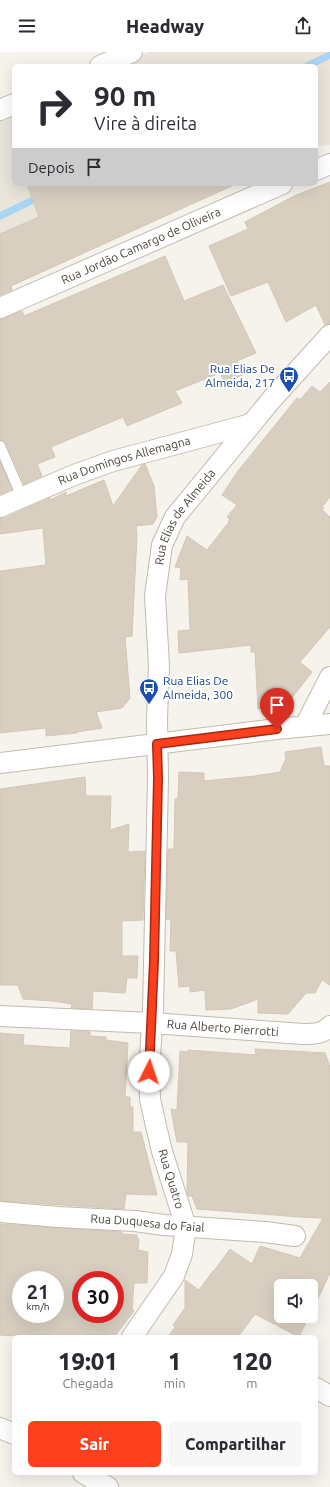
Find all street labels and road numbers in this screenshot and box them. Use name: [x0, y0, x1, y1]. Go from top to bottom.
street label: Rua Jordão Camargo de Oliveira: [59, 205, 223, 286]
street label: Rua Domingos Allemagna: [56, 434, 192, 487]
street label: Rua Elias de Almeida: [152, 466, 218, 566]
street label: Rua Alberto Pierrotti: [166, 1017, 279, 1038]
street label: Rua Quatro: [156, 1147, 187, 1210]
street label: Rua Duquesa do Faial: [90, 1212, 205, 1234]

